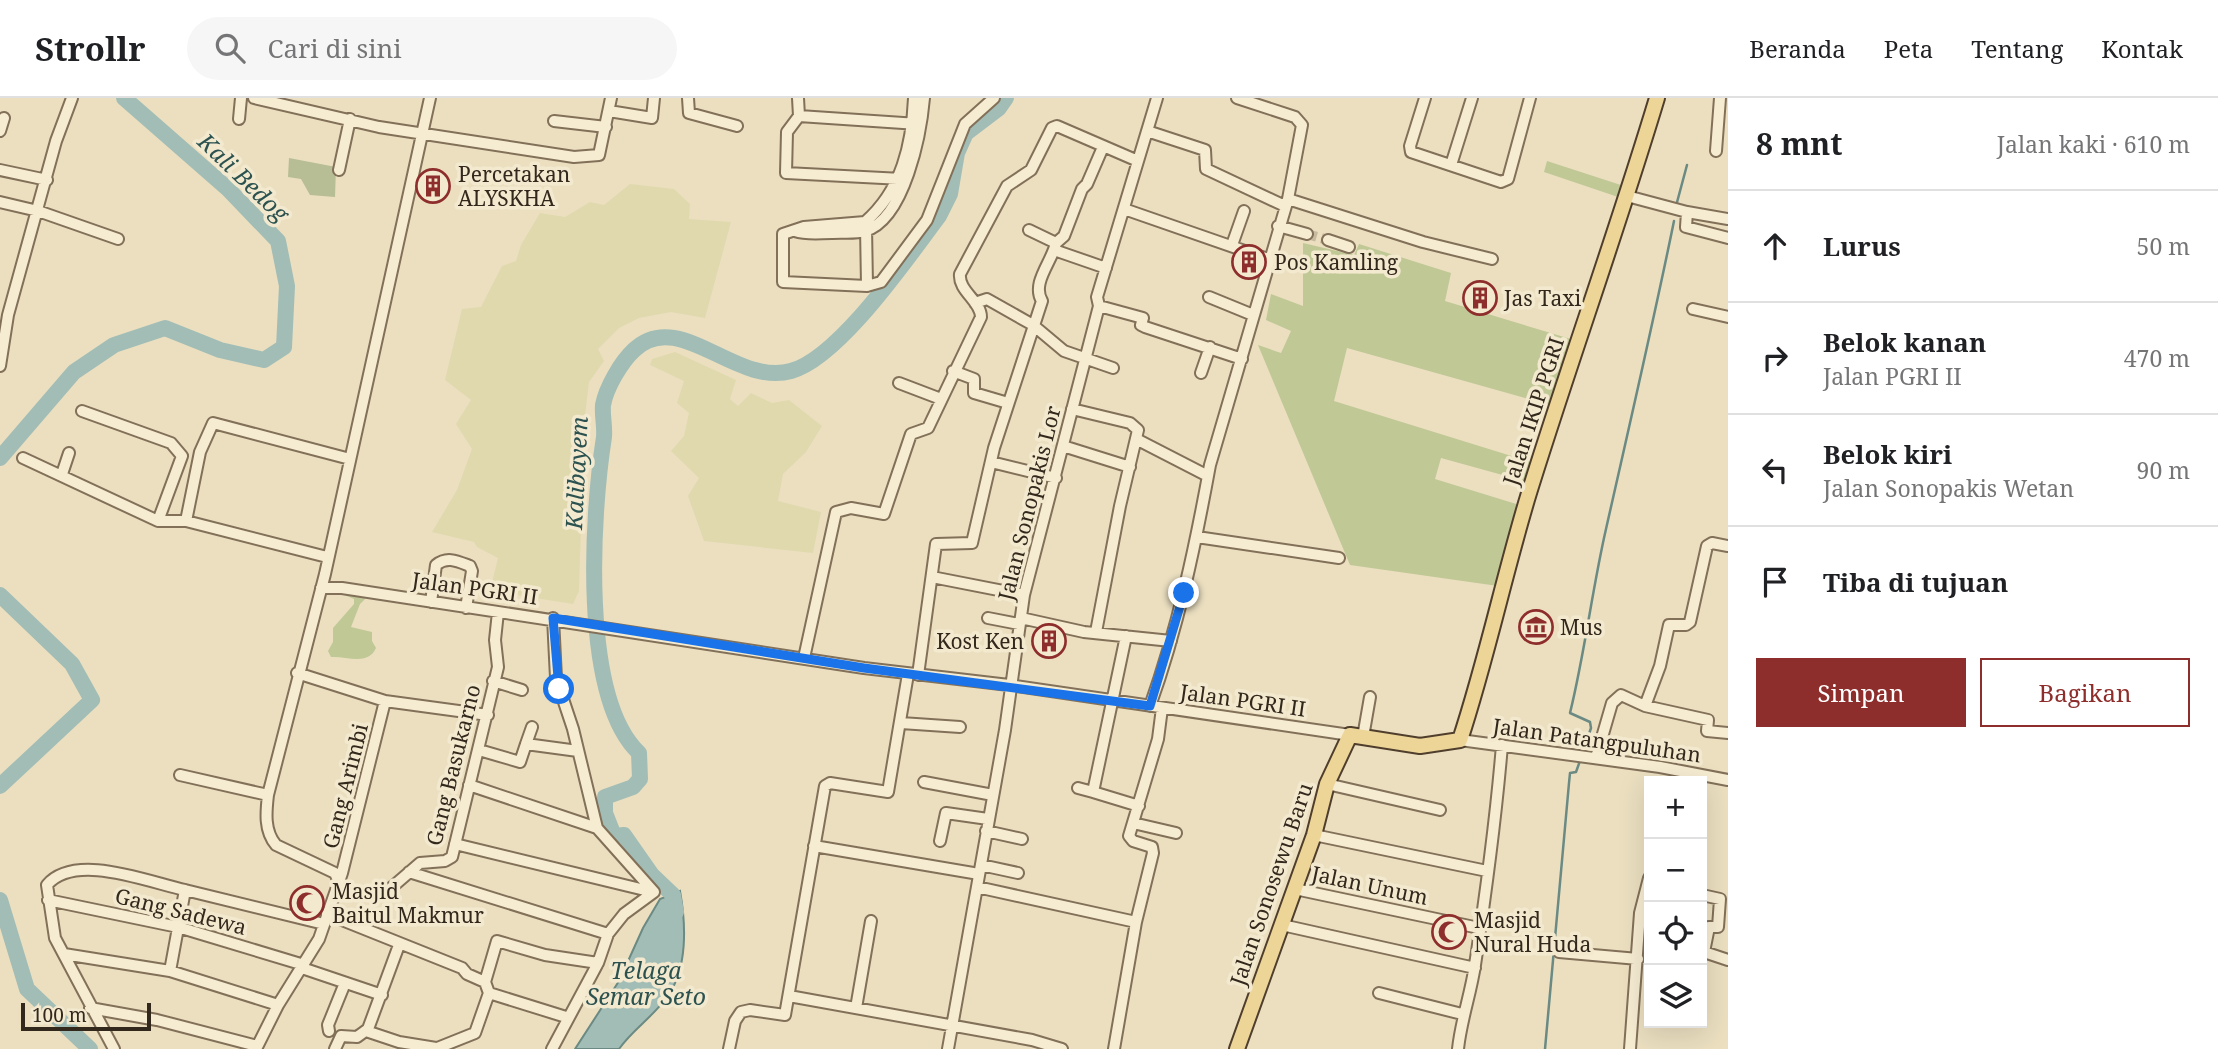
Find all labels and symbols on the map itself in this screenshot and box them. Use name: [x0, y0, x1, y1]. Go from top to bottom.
water label: Kali Bedog: [191, 125, 297, 229]
place label: Percetakan ALYSKHA: [458, 160, 570, 212]
building icon: Percetakan ALYSKHA: [414, 167, 452, 205]
building icon: Pos Kamling: [1230, 243, 1268, 281]
place label: Pos Kamling: [1274, 248, 1399, 276]
building icon: Jas Taxi: [1461, 279, 1499, 317]
place label: Jas Taxi: [1503, 284, 1581, 312]
street label: Jalan IKIP PGRI: [1496, 333, 1570, 490]
street label: Jalan Sonopakis Lor: [991, 403, 1067, 604]
water label: Kalibayem: [557, 415, 595, 531]
street label: Jalan PGRI II: [409, 565, 540, 611]
route end: [1168, 577, 1199, 608]
museum icon: Mus: [1517, 608, 1555, 646]
place label: Mus: [1560, 613, 1603, 641]
building icon: Kost Ken: [1030, 622, 1068, 660]
place label: Kost Ken: [936, 627, 1024, 655]
route start: [543, 673, 574, 704]
street label: Jalan PGRI II: [1177, 677, 1308, 723]
street label: Gang Basukarno: [419, 681, 487, 849]
street label: Jalan Patangpuluhan: [1490, 711, 1703, 768]
street label: Gang Arimbi: [316, 720, 374, 851]
street label: Jalan Sonosewu Baru: [1223, 779, 1319, 990]
street label: Jalan Unum: [1308, 859, 1431, 911]
place label: Masjid Baitul Makmur: [332, 877, 484, 929]
street label: Gang Sadewa: [112, 881, 250, 941]
mosque icon: Masjid Baitul Makmur: [288, 884, 326, 922]
place label: Masjid Nural Huda: [1474, 906, 1591, 958]
mosque icon: Masjid Nural Huda: [1430, 913, 1468, 951]
water label: Telaga Semar Seto: [586, 954, 706, 1012]
scale bar: [21, 1000, 150, 1032]

